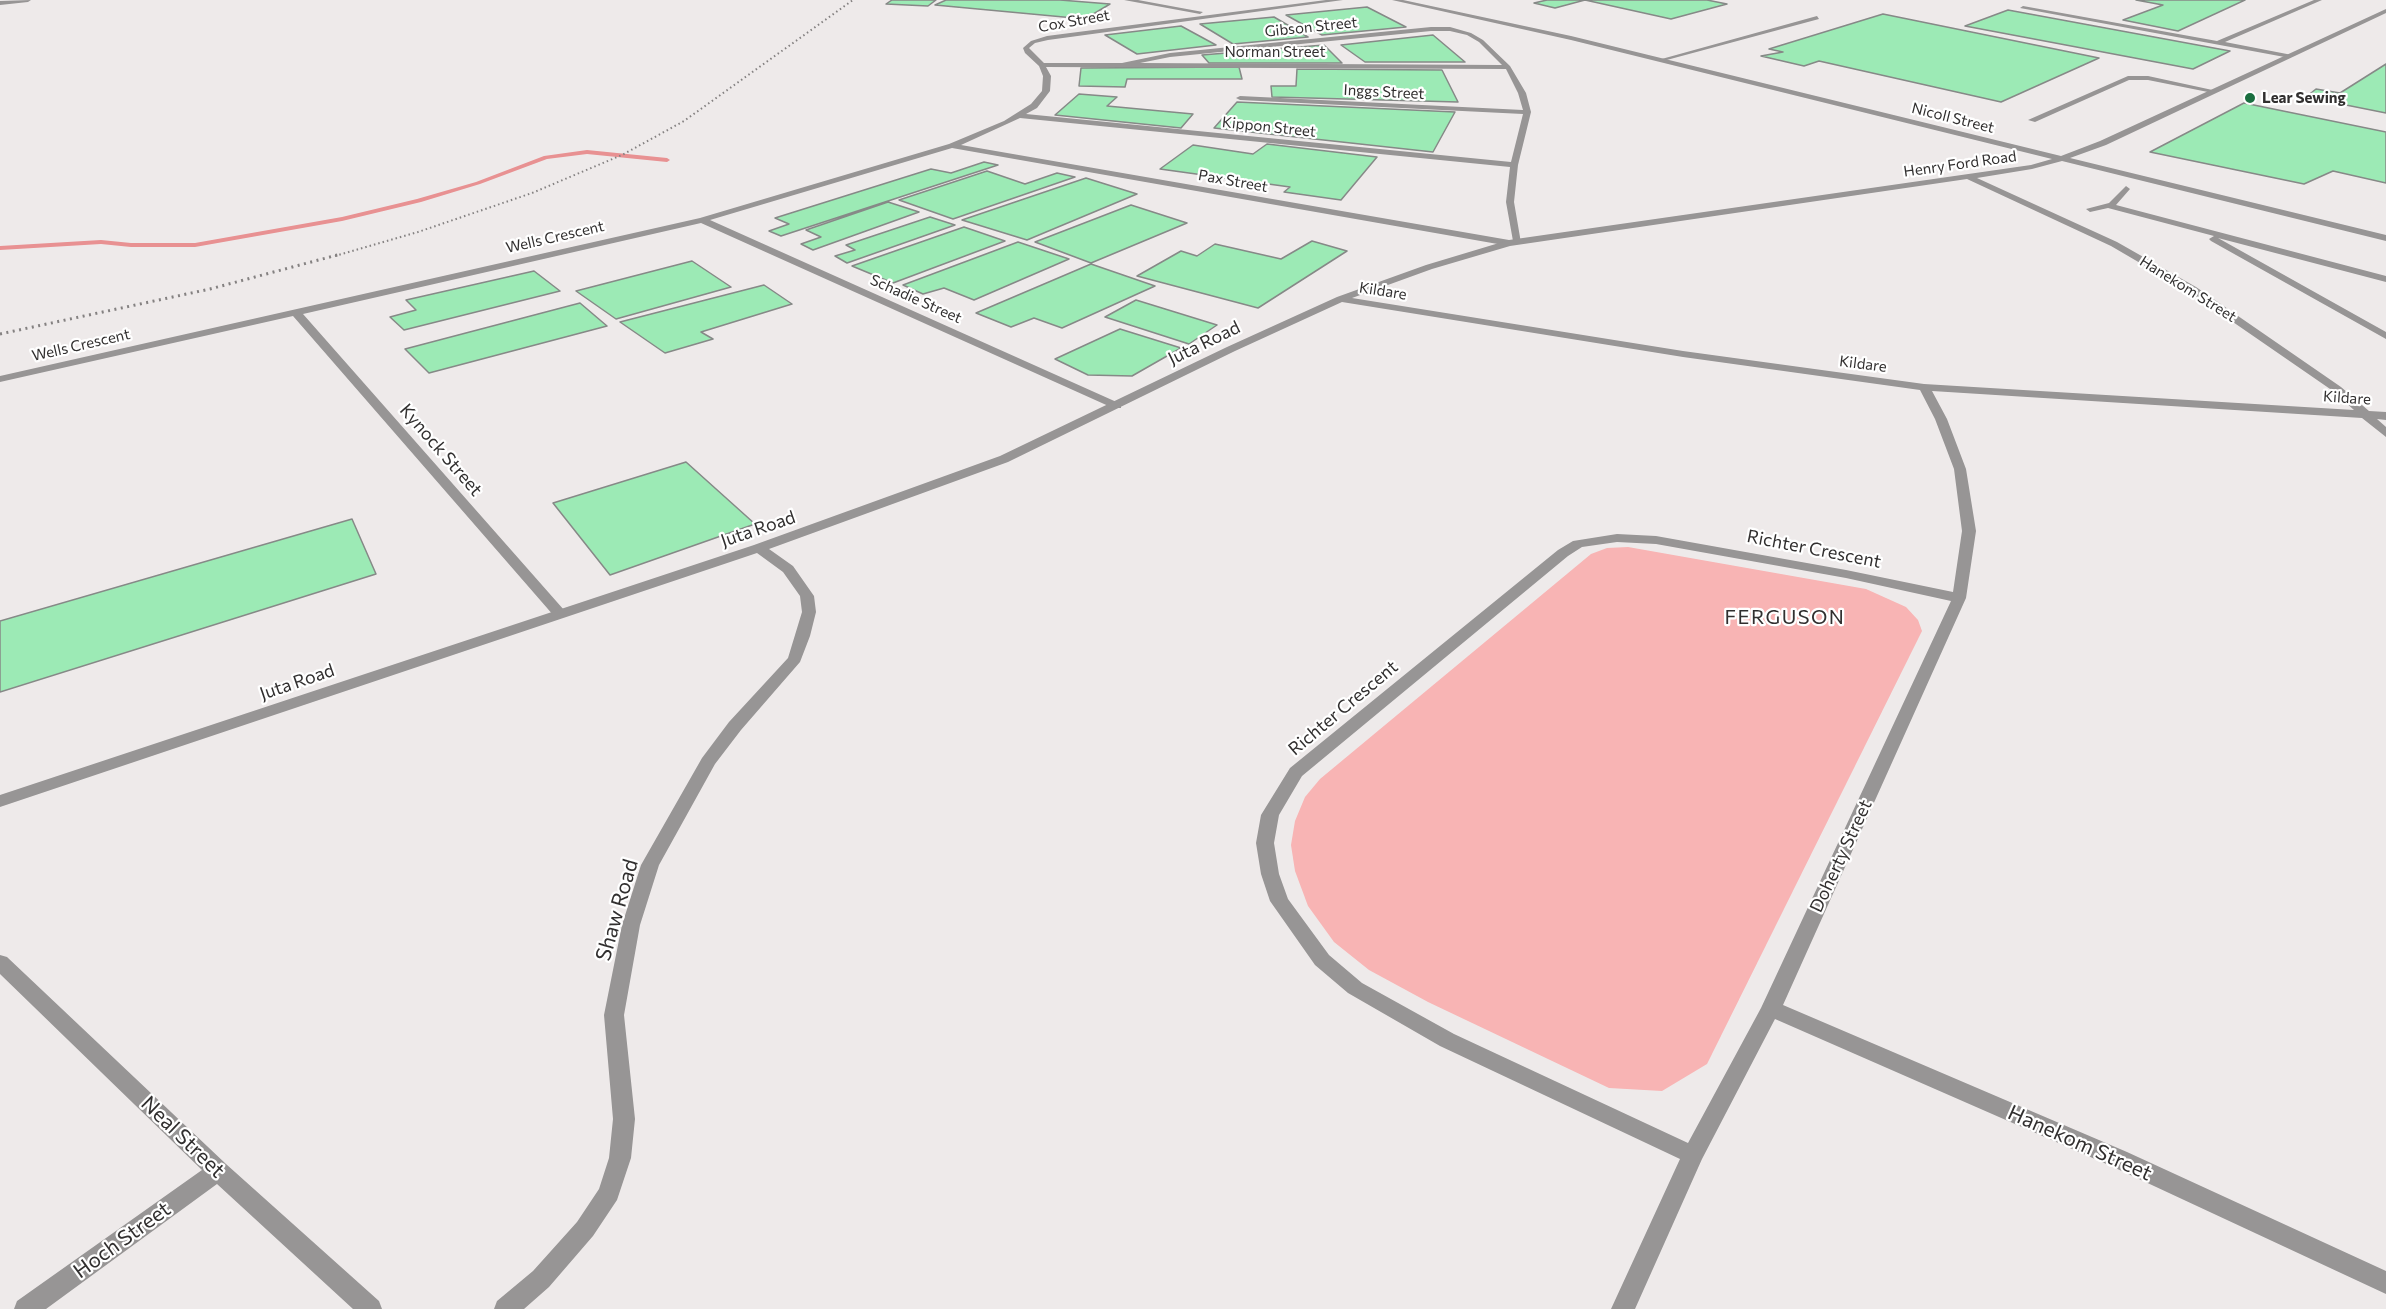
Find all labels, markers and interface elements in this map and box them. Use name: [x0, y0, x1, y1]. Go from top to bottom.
street label: Cox Street: [1037, 6, 1111, 36]
street label: Gibson Street: [1264, 13, 1358, 41]
street label: Norman Street: [1224, 43, 1326, 61]
street label: Inggs Street: [1343, 81, 1425, 103]
place label: Lear Sewing: [2262, 89, 2346, 107]
marker: Lear Sewing: [2243, 91, 2257, 105]
street label: Nicoll Street: [1910, 99, 1996, 137]
street label: Kippon Street: [1221, 113, 1317, 141]
street label: Henry Ford Road: [1902, 147, 2018, 181]
street label: Pax Street: [1197, 166, 1269, 196]
street label: Wells Crescent: [504, 217, 606, 257]
street label: Hanekom Street: [2136, 252, 2240, 326]
street label: Schadie Street: [867, 271, 965, 327]
street label: Kildare: [1358, 278, 1408, 304]
street label: Juta Road: [1164, 316, 1244, 370]
street label: Wells Crescent: [30, 325, 132, 365]
street label: Kildare: [1838, 352, 1888, 376]
street label: Kildare: [2322, 387, 2372, 409]
street label: Kynock Street: [395, 400, 487, 500]
street label: Juta Road: [718, 506, 798, 552]
street label: Richter Crescent: [1745, 525, 1883, 573]
district label: FERGUSON: [1725, 605, 1845, 629]
street label: Richter Crescent: [1284, 656, 1402, 760]
street label: Juta Road: [257, 659, 337, 705]
street label: Doherty Street: [1805, 796, 1877, 916]
street label: Shaw Road: [590, 856, 644, 964]
street label: Neal Street: [136, 1091, 230, 1183]
street label: Hanekom Street: [2004, 1100, 2156, 1186]
street label: Hoch Street: [68, 1196, 176, 1284]

